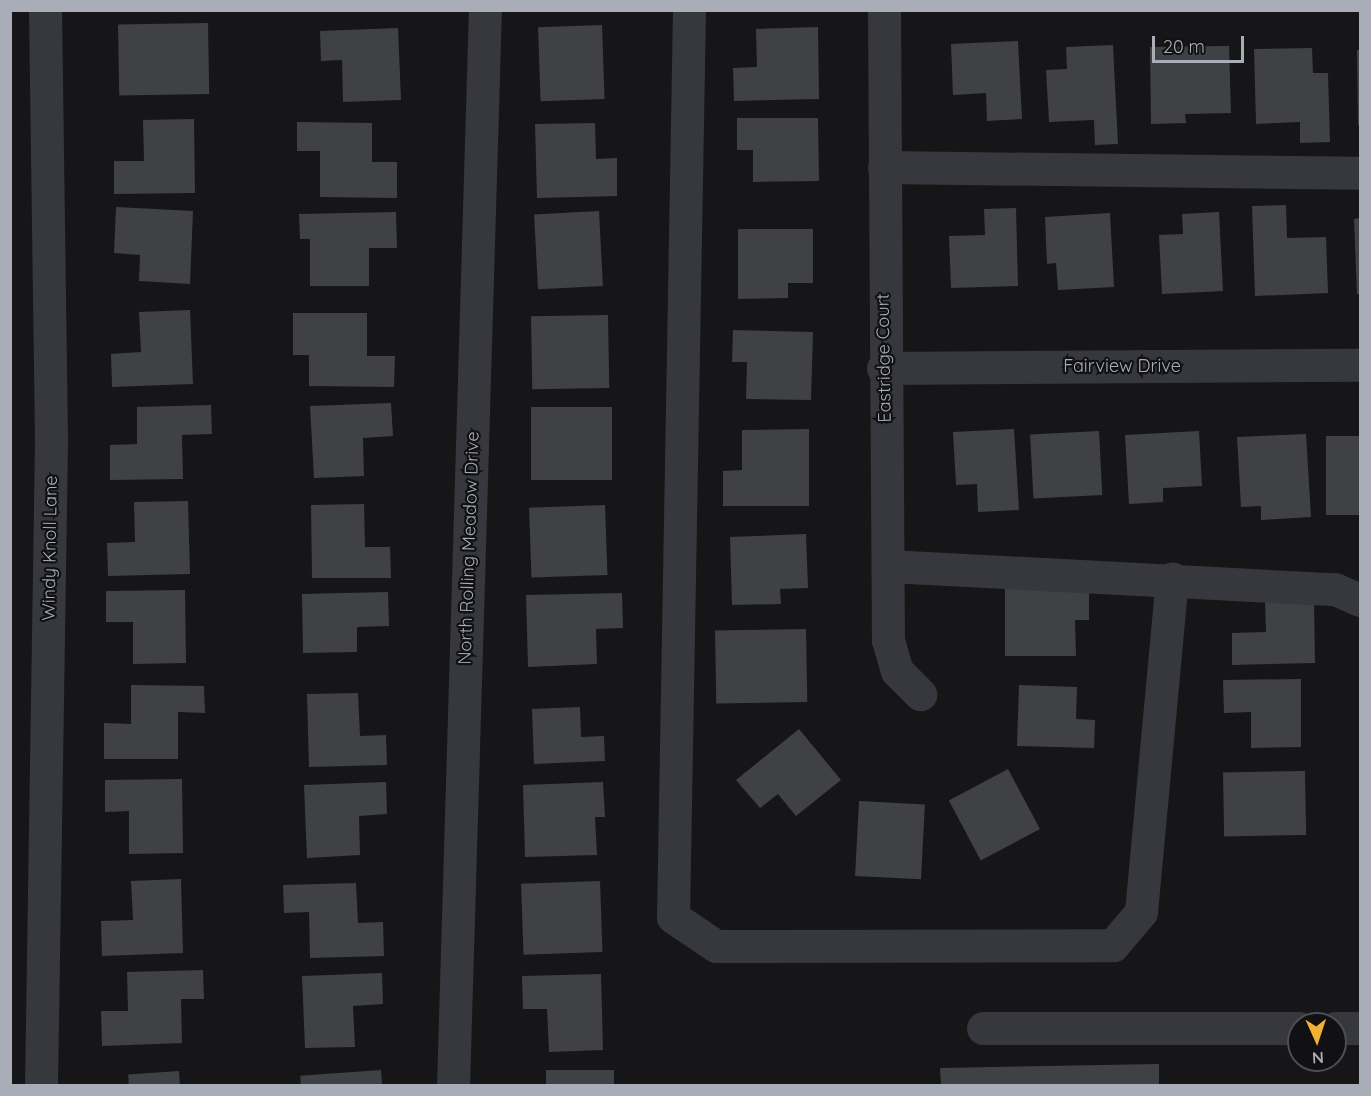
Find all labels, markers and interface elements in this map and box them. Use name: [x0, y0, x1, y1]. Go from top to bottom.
scale bar: [1155, 24, 1246, 62]
text: 20 m: [1163, 35, 1205, 58]
street label: Eastridge Court: [872, 293, 896, 423]
street label: Fairview Drive: [1063, 355, 1181, 377]
street label: North Rolling Meadow Drive: [454, 431, 484, 665]
street label: Windy Knoll Lane: [38, 475, 62, 621]
north arrow: [1287, 1012, 1347, 1072]
text: N: [1311, 1048, 1324, 1068]

